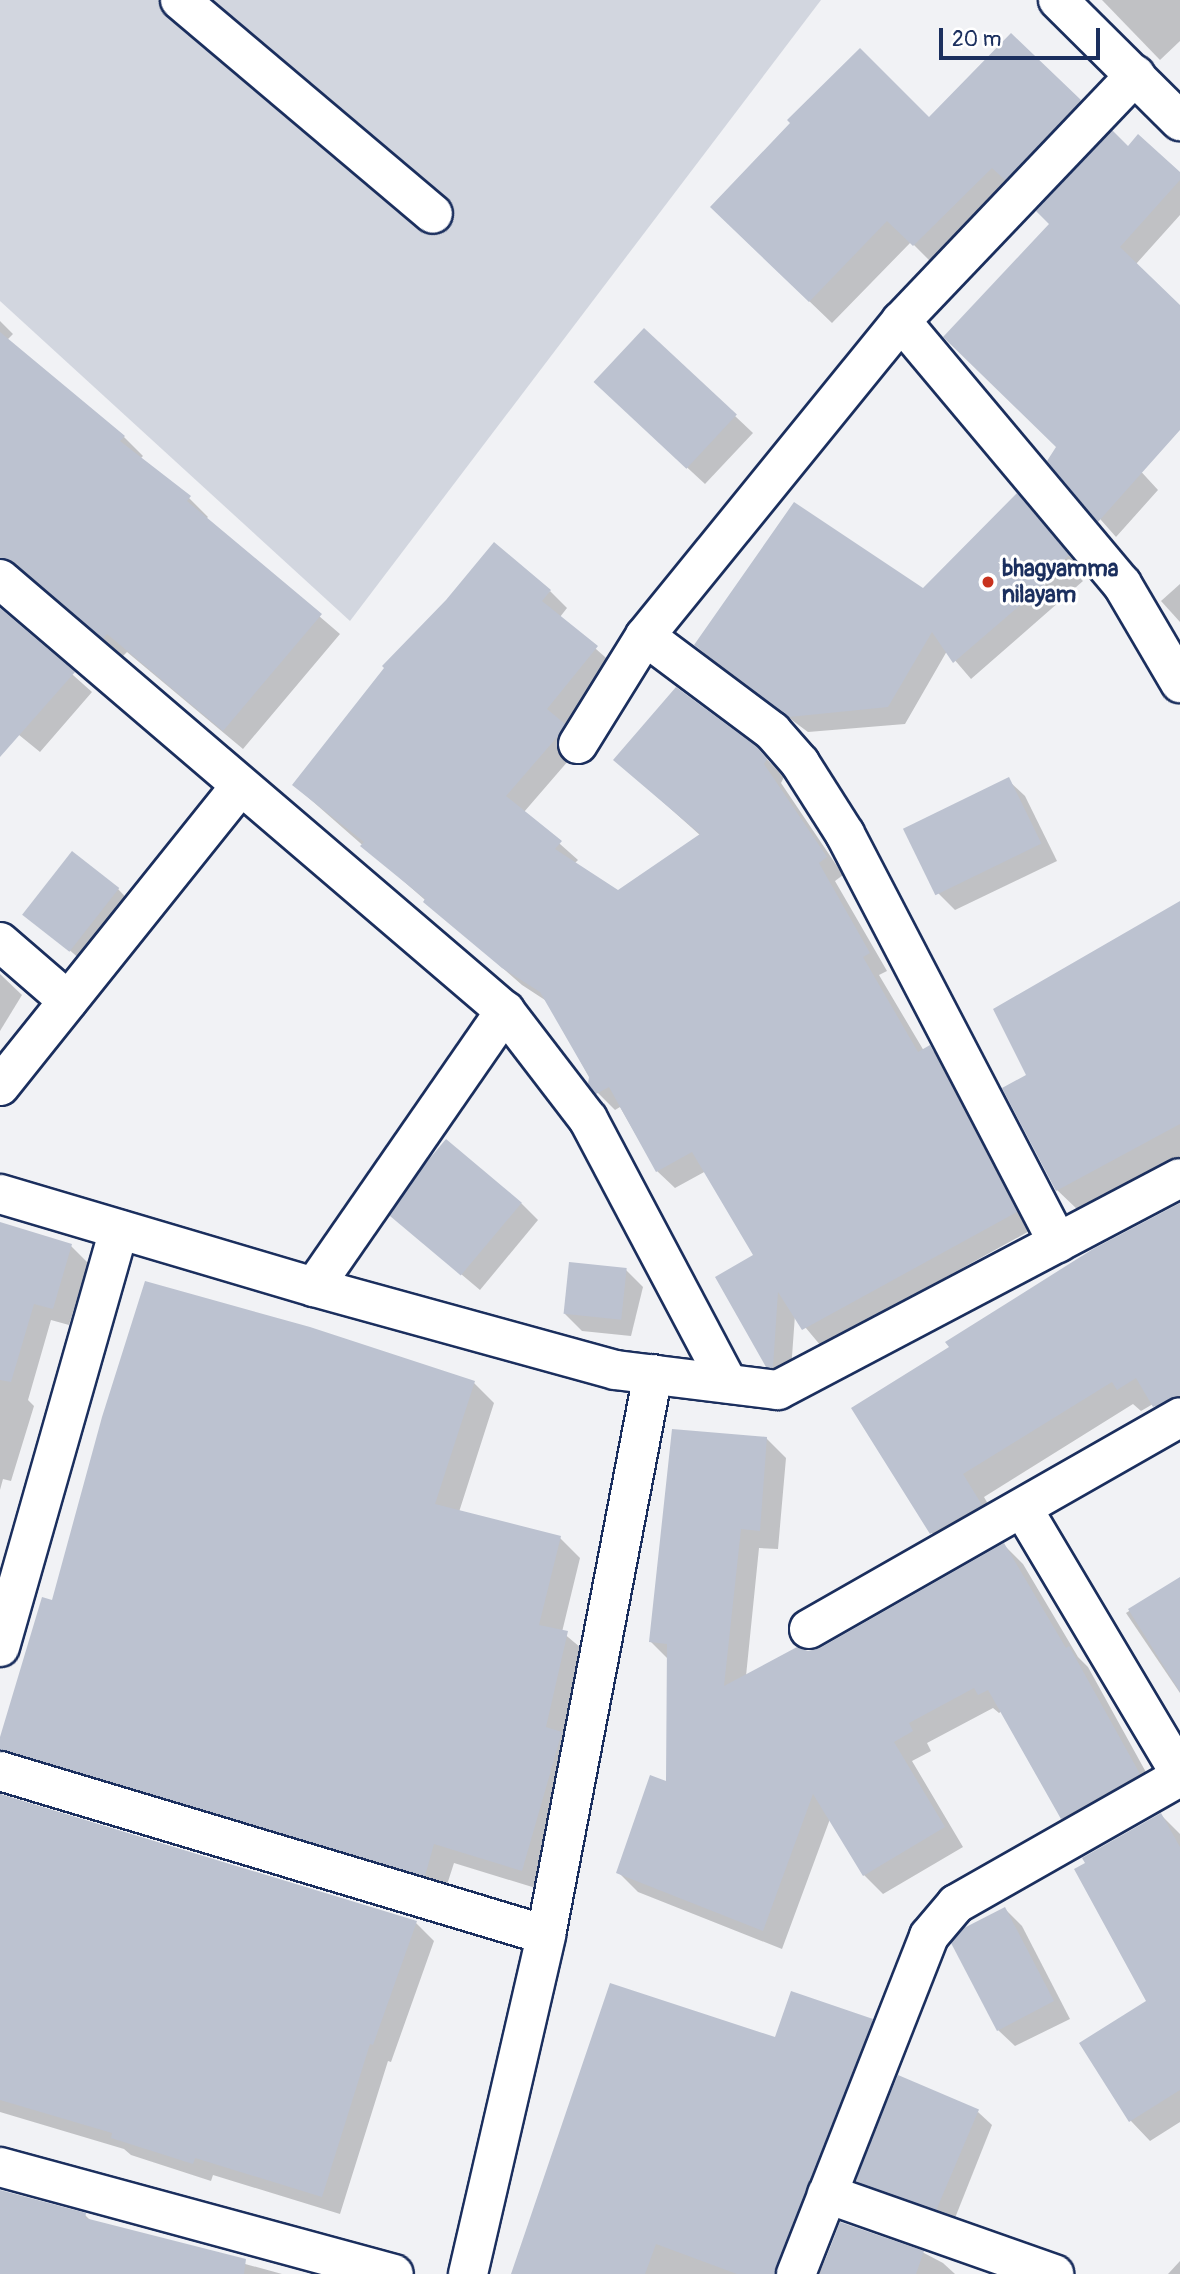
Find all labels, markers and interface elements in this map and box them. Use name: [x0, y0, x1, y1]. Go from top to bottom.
scale bar: [942, 14, 1103, 58]
text: 20 m: [952, 26, 1001, 53]
place label: bhagyamma nilayam: [1002, 555, 1118, 609]
marker: bhagyamma nilayam: [980, 574, 996, 590]

